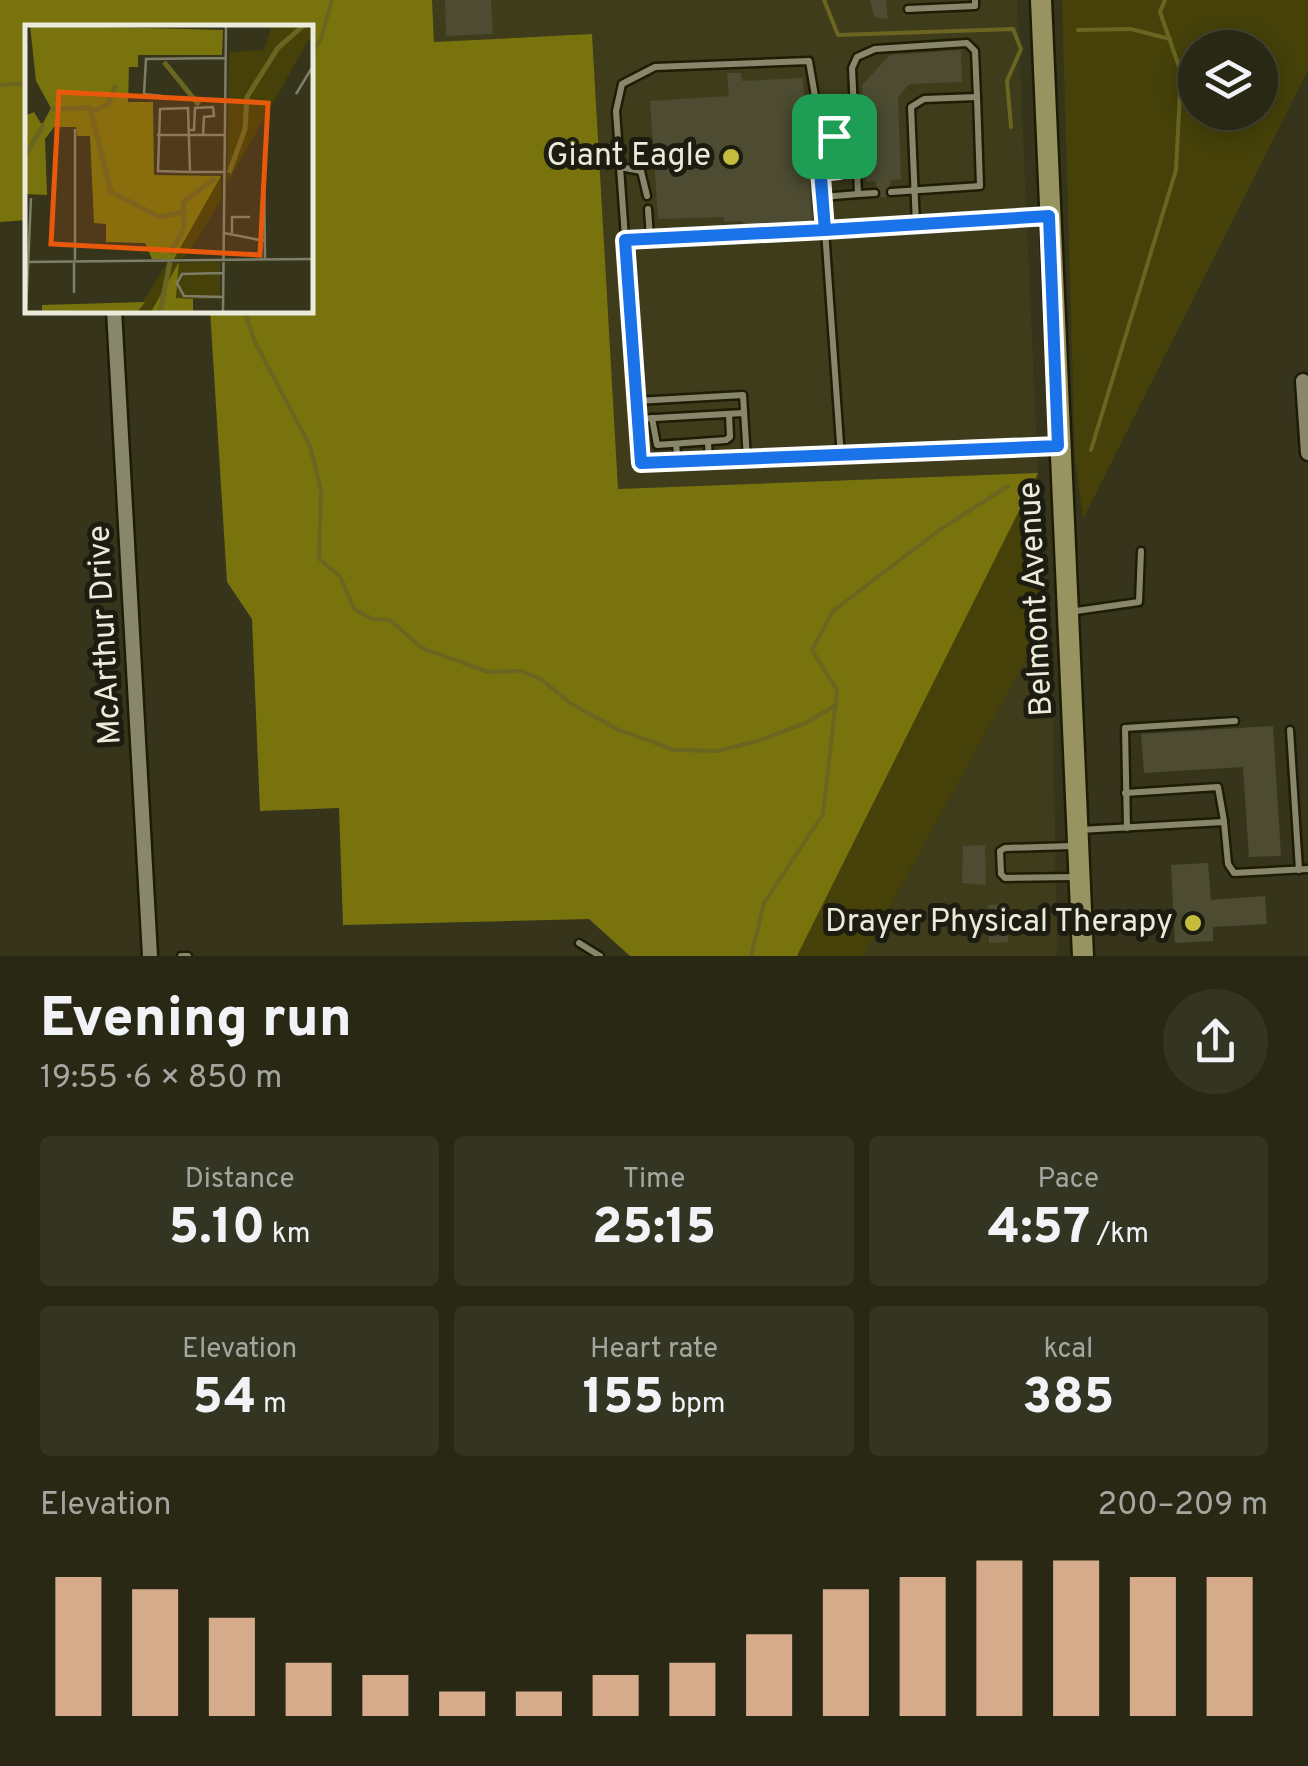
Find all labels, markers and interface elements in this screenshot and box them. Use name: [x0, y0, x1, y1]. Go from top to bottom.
inset map: [25, 25, 312, 312]
map controls: [1178, 30, 1278, 130]
button: layers: [1178, 30, 1278, 130]
pin: [792, 94, 877, 179]
icon: arrive: [807, 109, 862, 164]
place label: Giant Eagle: [547, 137, 711, 177]
marker: Giant Eagle: [720, 146, 742, 168]
street label: Belmont Avenue: [1011, 481, 1063, 717]
street label: McArthur Drive: [80, 524, 132, 746]
place label: Drayer Physical Therapy: [825, 903, 1173, 943]
marker: Drayer Physical Therapy: [1182, 912, 1204, 934]
text: Evening run: [40, 986, 352, 1056]
button: share: [1163, 989, 1268, 1094]
text: 19:55 · 6 × 850 m: [40, 1059, 282, 1099]
text: Distance: [185, 1162, 295, 1198]
text: Time: [623, 1162, 685, 1198]
text: Pace: [1038, 1162, 1099, 1198]
text: 5.10: [169, 1198, 265, 1261]
text: 25:15: [592, 1198, 716, 1261]
text: 4:57: [988, 1198, 1090, 1261]
text: km: [265, 1217, 311, 1253]
text: /km: [1090, 1217, 1149, 1253]
text: Elevation: [182, 1332, 297, 1368]
text: Heart rate: [590, 1332, 718, 1368]
text: kcal: [1043, 1332, 1093, 1368]
text: 54: [193, 1368, 256, 1431]
text: 155: [583, 1368, 664, 1431]
text: 385: [1022, 1368, 1114, 1431]
text: m: [256, 1387, 287, 1423]
text: bpm: [664, 1387, 725, 1423]
text: Elevation: [40, 1486, 172, 1526]
text: 200–209 m: [1097, 1486, 1268, 1526]

